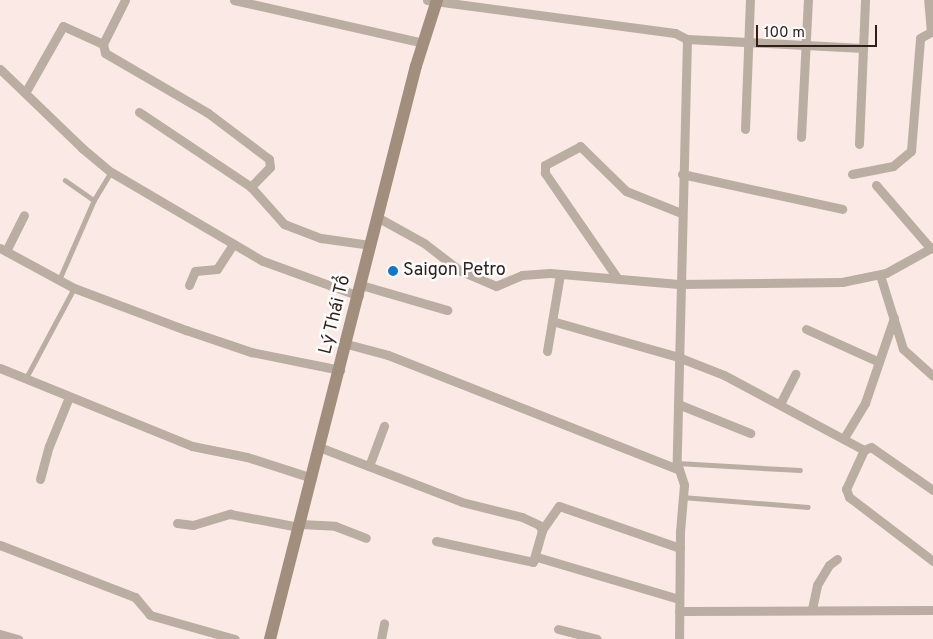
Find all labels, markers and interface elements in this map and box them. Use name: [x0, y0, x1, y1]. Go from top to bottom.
scale bar: [758, 15, 879, 47]
text: 100 m: [764, 24, 805, 43]
place label: Saigon Petro: [403, 260, 506, 282]
marker: Saigon Petro: [387, 265, 399, 277]
street label: Lý Thái Tổ: [316, 273, 356, 357]

